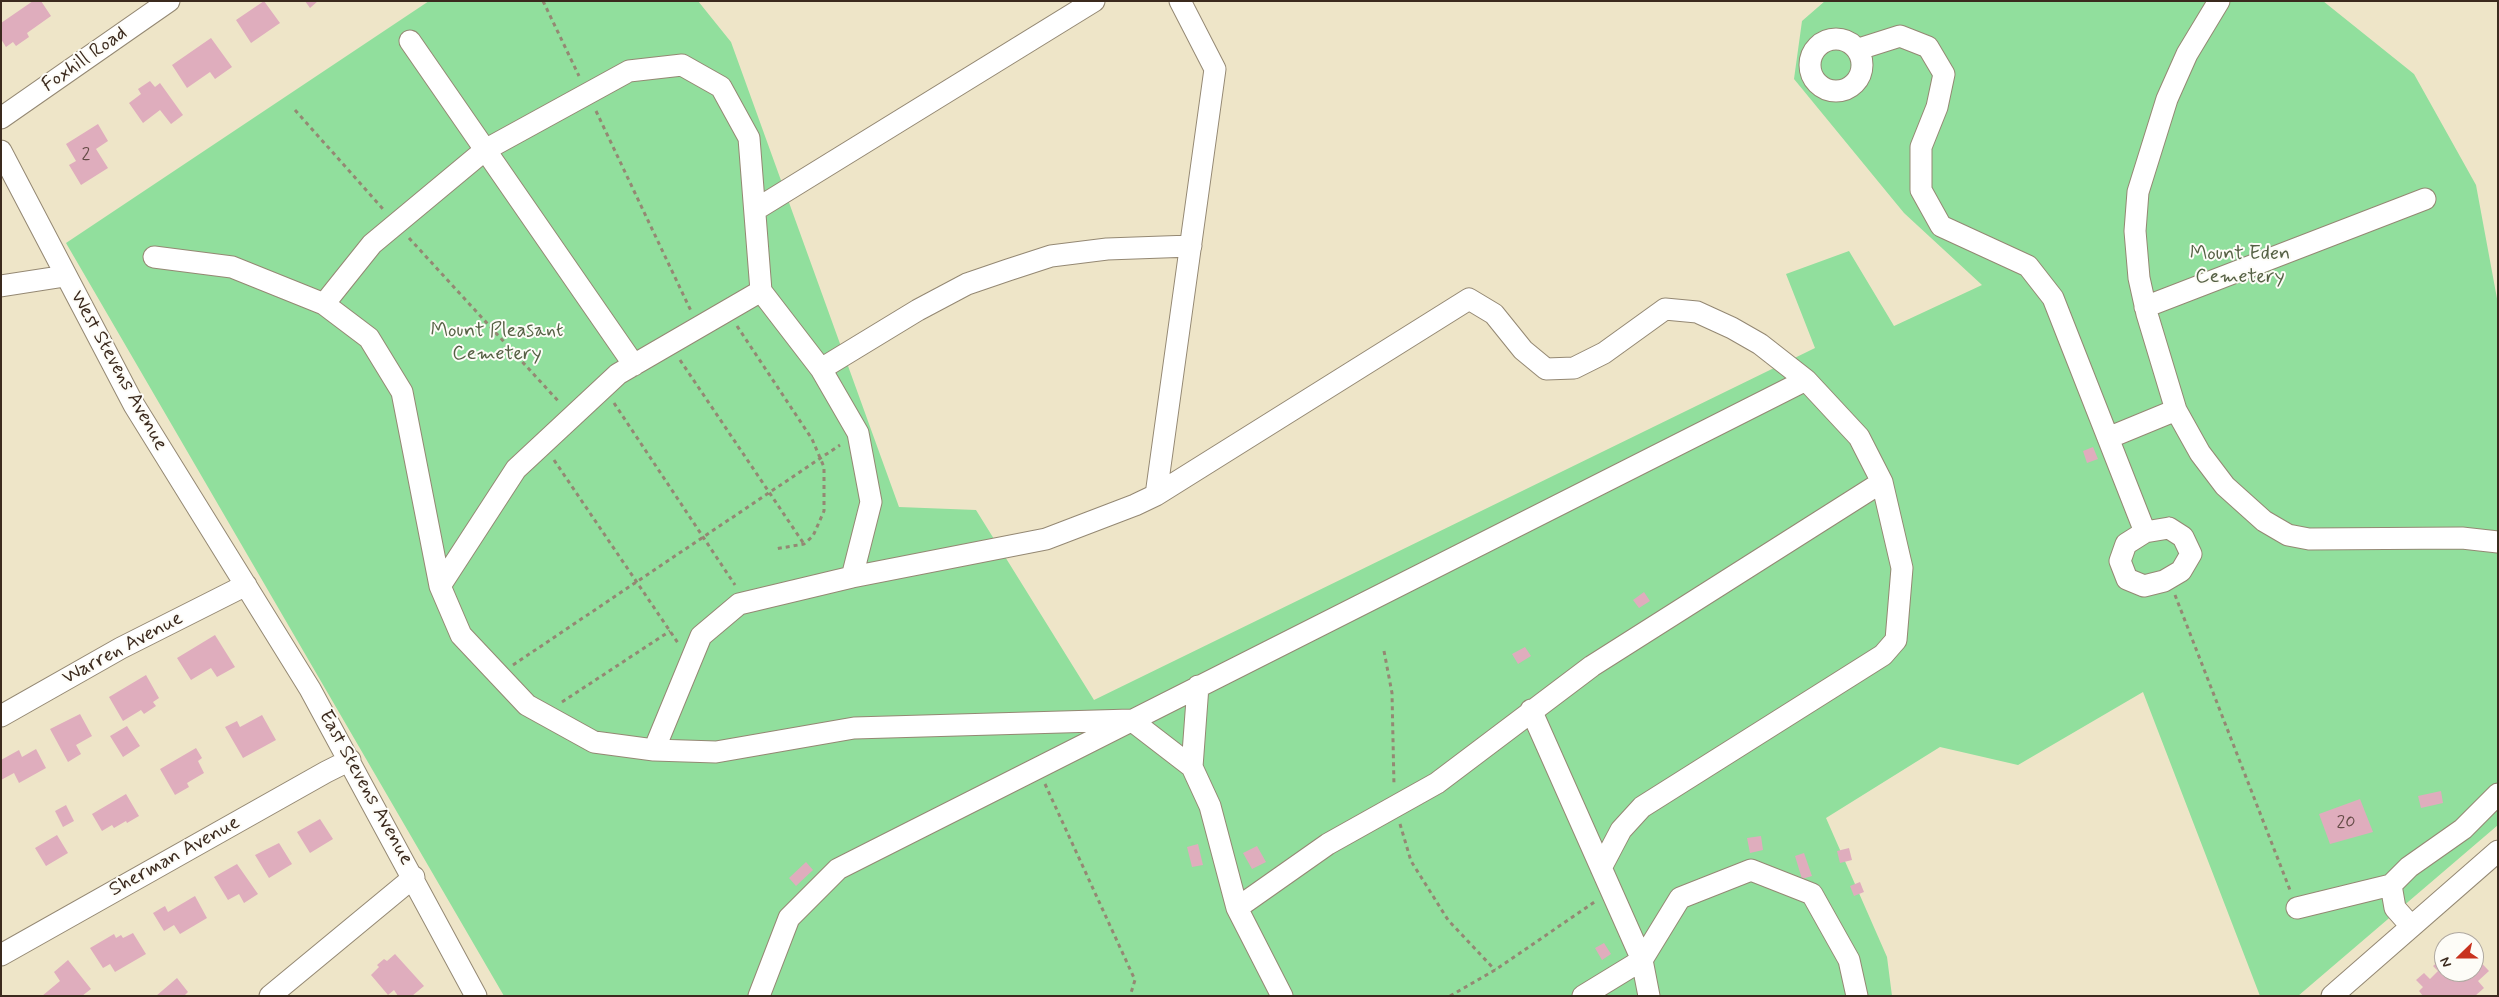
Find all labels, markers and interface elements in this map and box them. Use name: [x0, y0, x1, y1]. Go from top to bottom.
street label: Foxhill Road: [38, 22, 132, 98]
house number: 2: [82, 144, 90, 166]
park label: Mount Eden Cemetery: [2190, 243, 2290, 290]
street label: West Stevens Avenue: [64, 287, 172, 455]
park label: Mount Pleasant Cemetery: [430, 320, 564, 367]
street label: Warren Avenue: [59, 607, 187, 691]
street label: East Stevens Avenue: [312, 706, 418, 870]
street label: Sherman Avenue: [106, 811, 244, 903]
house number: 20: [2336, 812, 2356, 834]
north arrow: [2434, 932, 2484, 982]
text: N: [2436, 955, 2456, 970]

